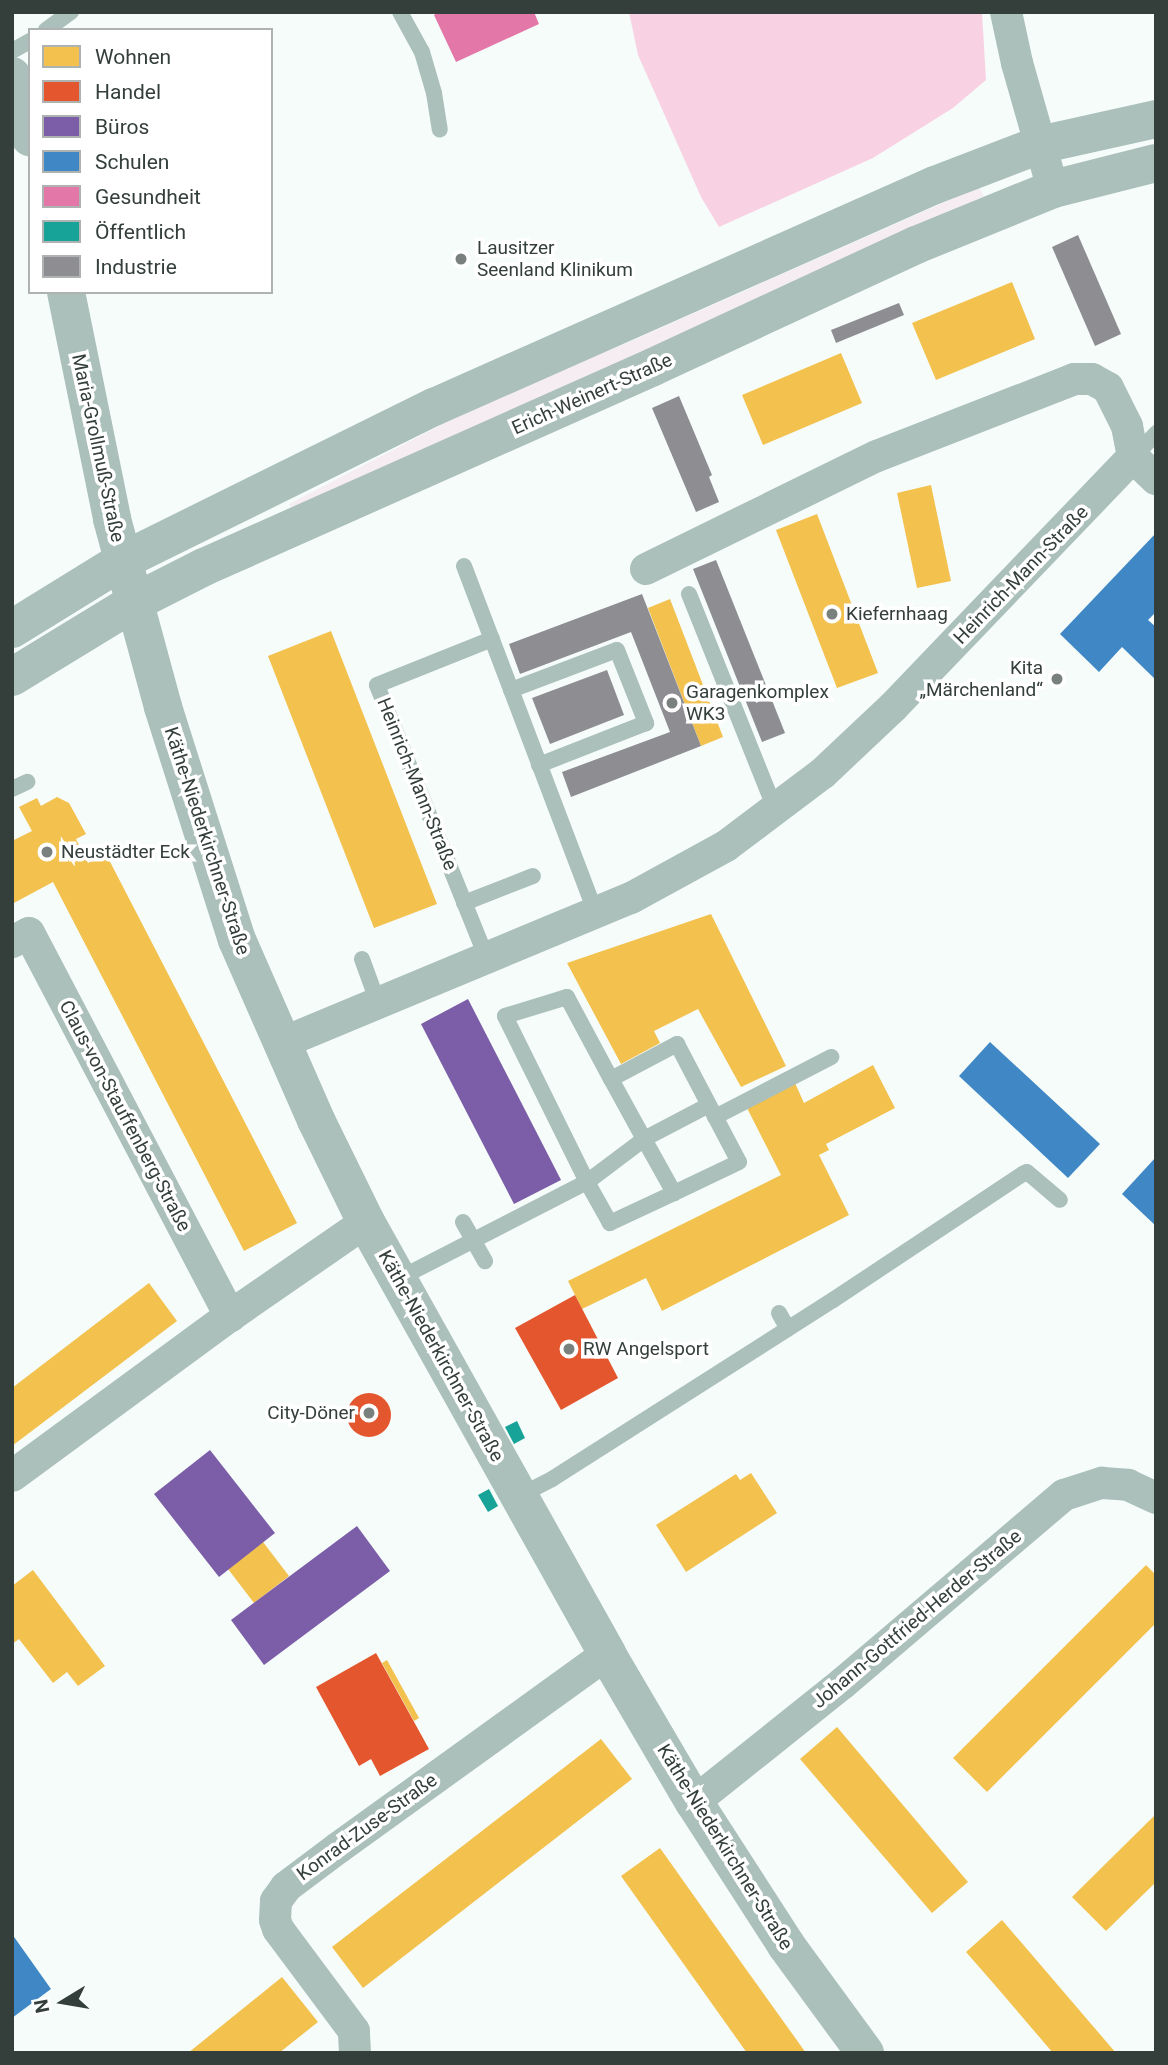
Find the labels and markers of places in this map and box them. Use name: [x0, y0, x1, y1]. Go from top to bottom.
place label: Lausitzer Seenland Klinikum: [477, 237, 633, 281]
marker: Lausitzer Seenland Klinikum: [451, 249, 471, 269]
place label: Kiefernhaag: [846, 603, 948, 625]
marker: Kiefernhaag: [824, 606, 840, 622]
place label: Kita „Märchenland“: [919, 657, 1043, 701]
marker: Kita „Märchenland“: [1049, 671, 1065, 687]
place label: Garagenkomplex WK3: [686, 681, 829, 725]
marker: Garagenkomplex WK3: [664, 695, 680, 711]
place label: Neustädter Eck: [61, 841, 190, 863]
marker: Neustädter Eck: [39, 844, 55, 860]
place label: RW Angelsport: [583, 1338, 709, 1360]
marker: RW Angelsport: [561, 1341, 577, 1357]
place label: City-Döner: [267, 1402, 355, 1424]
marker: City-Döner: [361, 1405, 377, 1421]

